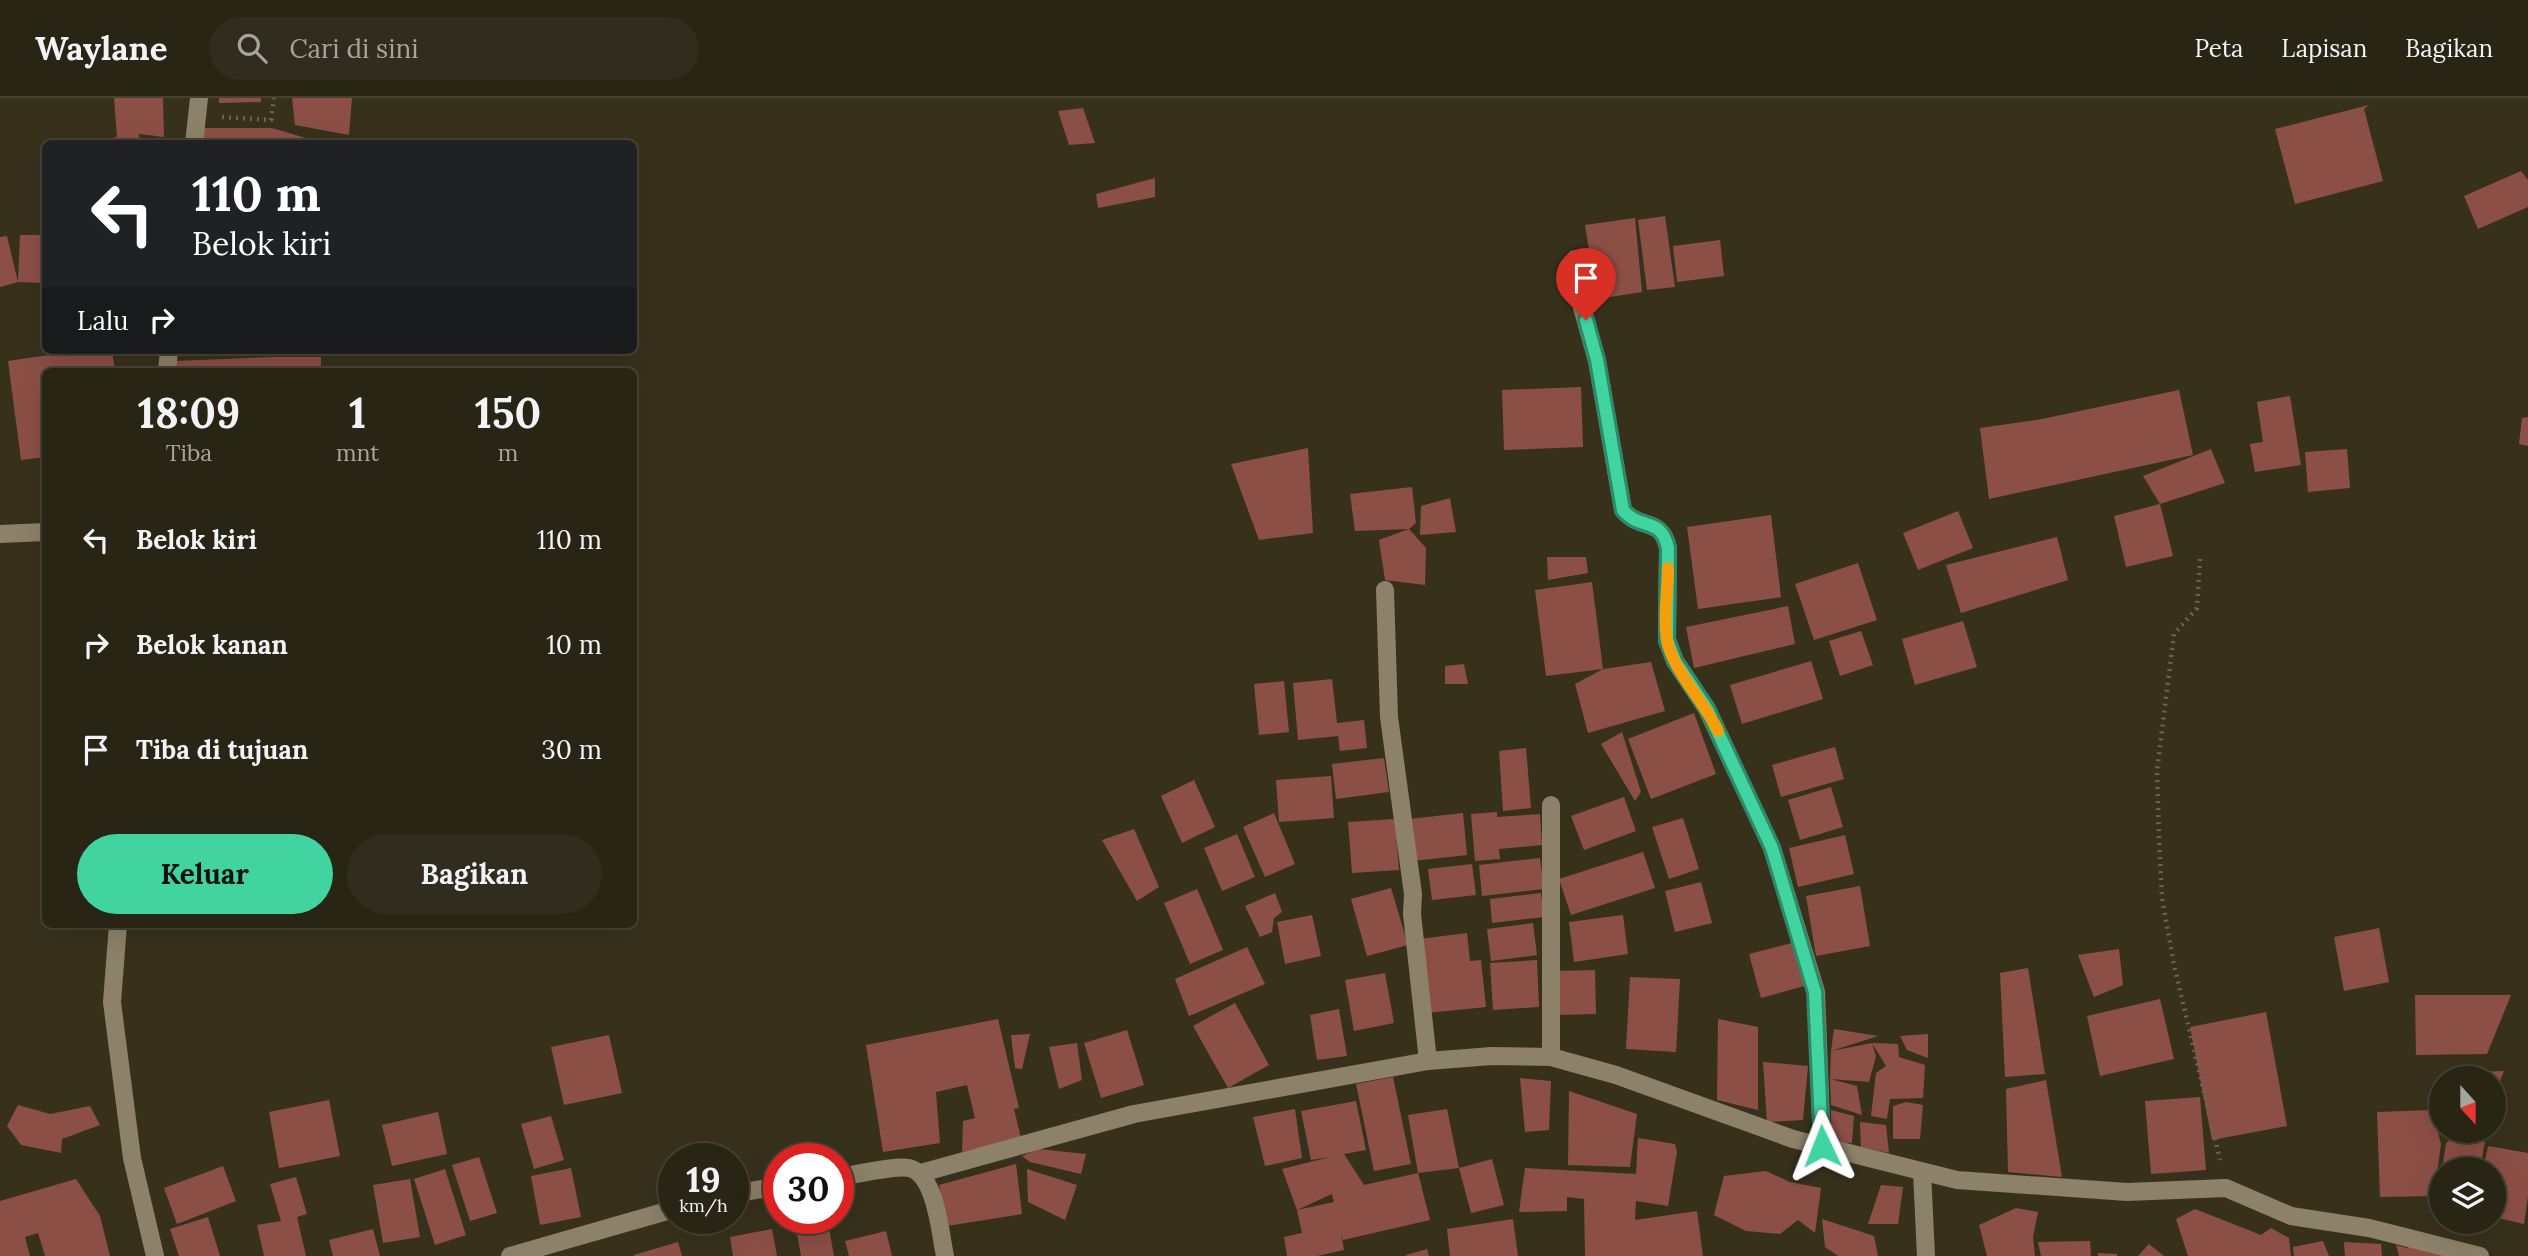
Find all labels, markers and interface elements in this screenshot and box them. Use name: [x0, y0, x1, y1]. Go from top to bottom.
search box: [209, 17, 699, 80]
text: Waylane: [35, 27, 167, 69]
icon: search: [233, 29, 271, 67]
text: Cari di sini: [289, 32, 419, 65]
text: Peta: [2195, 33, 2243, 64]
text: Lapisan: [2281, 33, 2367, 64]
text: Bagikan: [2405, 33, 2493, 64]
text: 110 m: [192, 162, 321, 224]
icon: left: [77, 168, 168, 259]
text: Belok kiri: [192, 223, 331, 264]
pin: [1556, 248, 1616, 320]
icon: arrive: [1567, 259, 1605, 297]
icon: right: [143, 301, 181, 339]
text: Lalu: [77, 304, 129, 337]
text: 18:09: [138, 386, 240, 440]
text: 1: [349, 386, 366, 440]
text: 150: [475, 386, 541, 440]
text: Tiba: [166, 438, 212, 467]
text: mnt: [336, 438, 379, 467]
text: m: [498, 438, 518, 467]
icon: left: [77, 521, 115, 559]
text: Belok kiri: [136, 523, 257, 556]
text: 110 m: [537, 523, 602, 556]
icon: right: [77, 626, 115, 664]
text: Belok kanan: [136, 628, 288, 661]
text: 10 m: [546, 628, 602, 661]
icon: arrive: [77, 731, 115, 769]
text: Tiba di tujuan: [136, 733, 308, 766]
text: 30 m: [541, 733, 602, 766]
button: Keluar: [77, 834, 333, 914]
button: Bagikan: [347, 834, 602, 914]
north arrow: [2429, 1066, 2506, 1143]
map controls: [2429, 1066, 2506, 1234]
position arrow: [1785, 1109, 1859, 1183]
speed limit sign: 30: [763, 1143, 854, 1234]
text: 19: [686, 1157, 721, 1202]
button: layers: [2429, 1157, 2506, 1234]
text: km/h: [679, 1194, 728, 1217]

